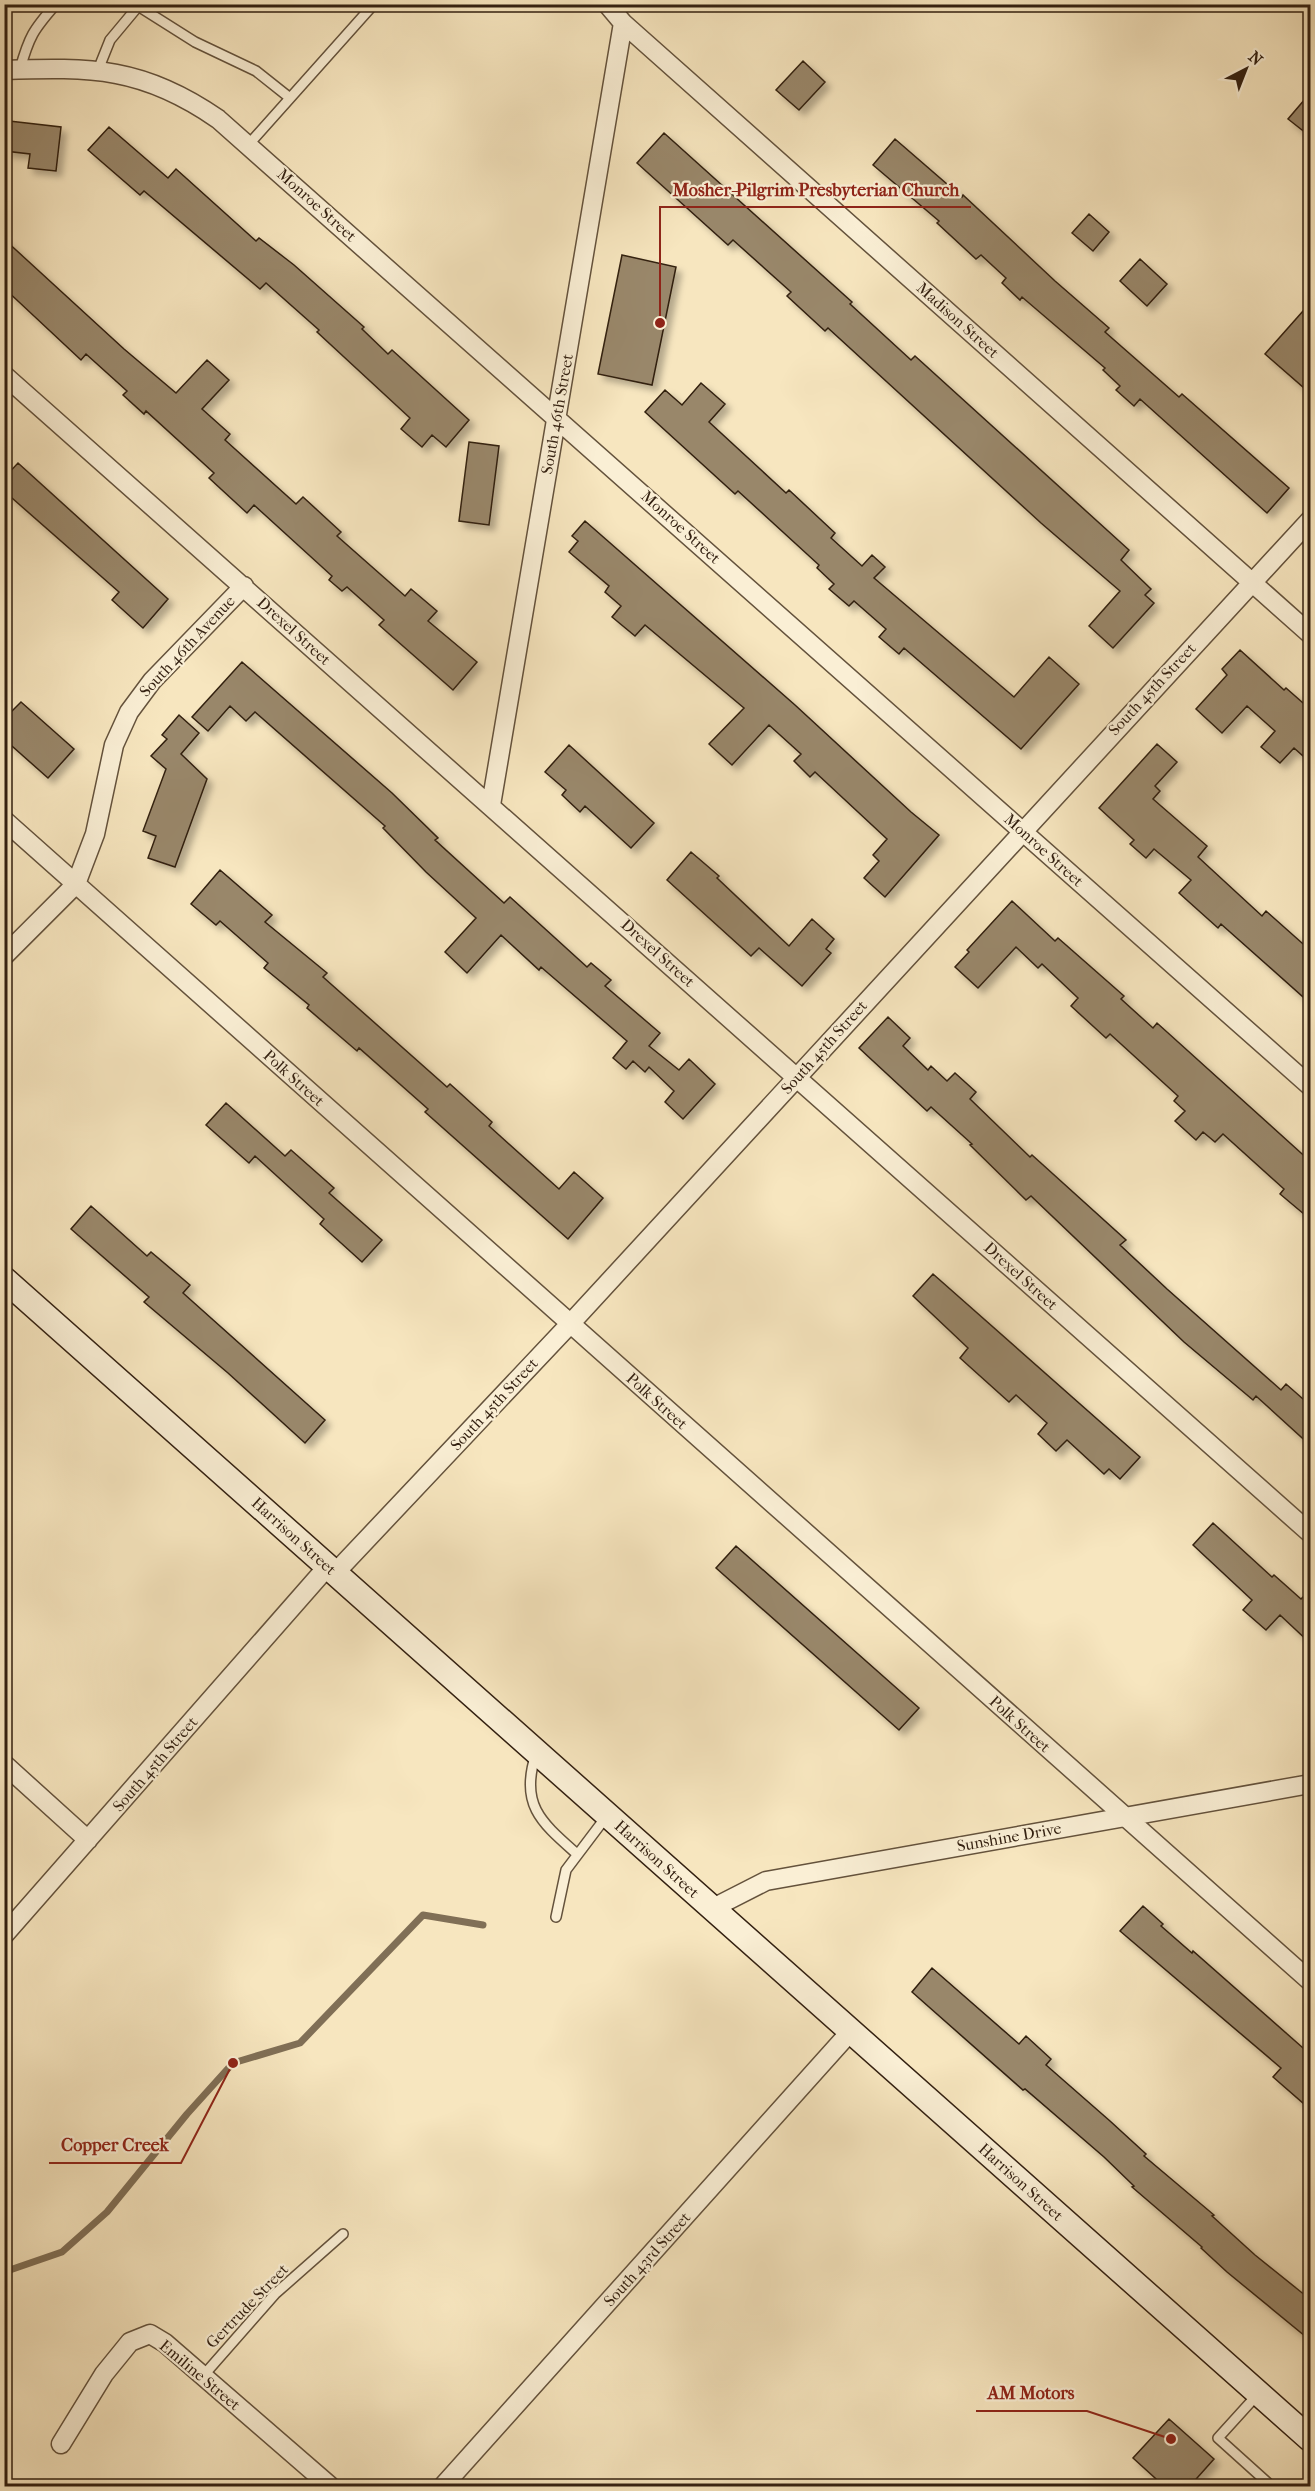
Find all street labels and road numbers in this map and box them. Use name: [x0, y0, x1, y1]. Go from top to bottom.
street label: Monroe Street: [273, 164, 361, 246]
street label: Madison Street: [913, 278, 1003, 362]
street label: South 46th Street: [537, 352, 577, 476]
street label: Monroe Street: [637, 486, 725, 568]
street label: South 46th Avenue: [135, 591, 239, 700]
street label: Drexel Street: [253, 593, 335, 669]
street label: South 45th Street: [1104, 639, 1200, 739]
street label: Monroe Street: [1000, 809, 1088, 891]
street label: Drexel Street: [617, 915, 699, 991]
street label: South 45th Street: [777, 996, 871, 1098]
street label: Polk Street: [260, 1046, 329, 1111]
street label: Drexel Street: [980, 1238, 1062, 1314]
street label: South 45th Street: [446, 1354, 542, 1454]
street label: Polk Street: [623, 1369, 692, 1434]
street label: Harrison Street: [248, 1493, 340, 1579]
street label: Polk Street: [986, 1692, 1055, 1757]
street label: South 45th Street: [109, 1712, 202, 1815]
street label: Harrison Street: [611, 1816, 703, 1902]
street label: Sunshine Drive: [955, 1818, 1063, 1856]
street label: Harrison Street: [975, 2139, 1067, 2225]
street label: South 43rd Street: [600, 2208, 695, 2310]
street label: Gertrude Street: [202, 2260, 292, 2352]
street label: Emiline Street: [156, 2336, 245, 2415]

